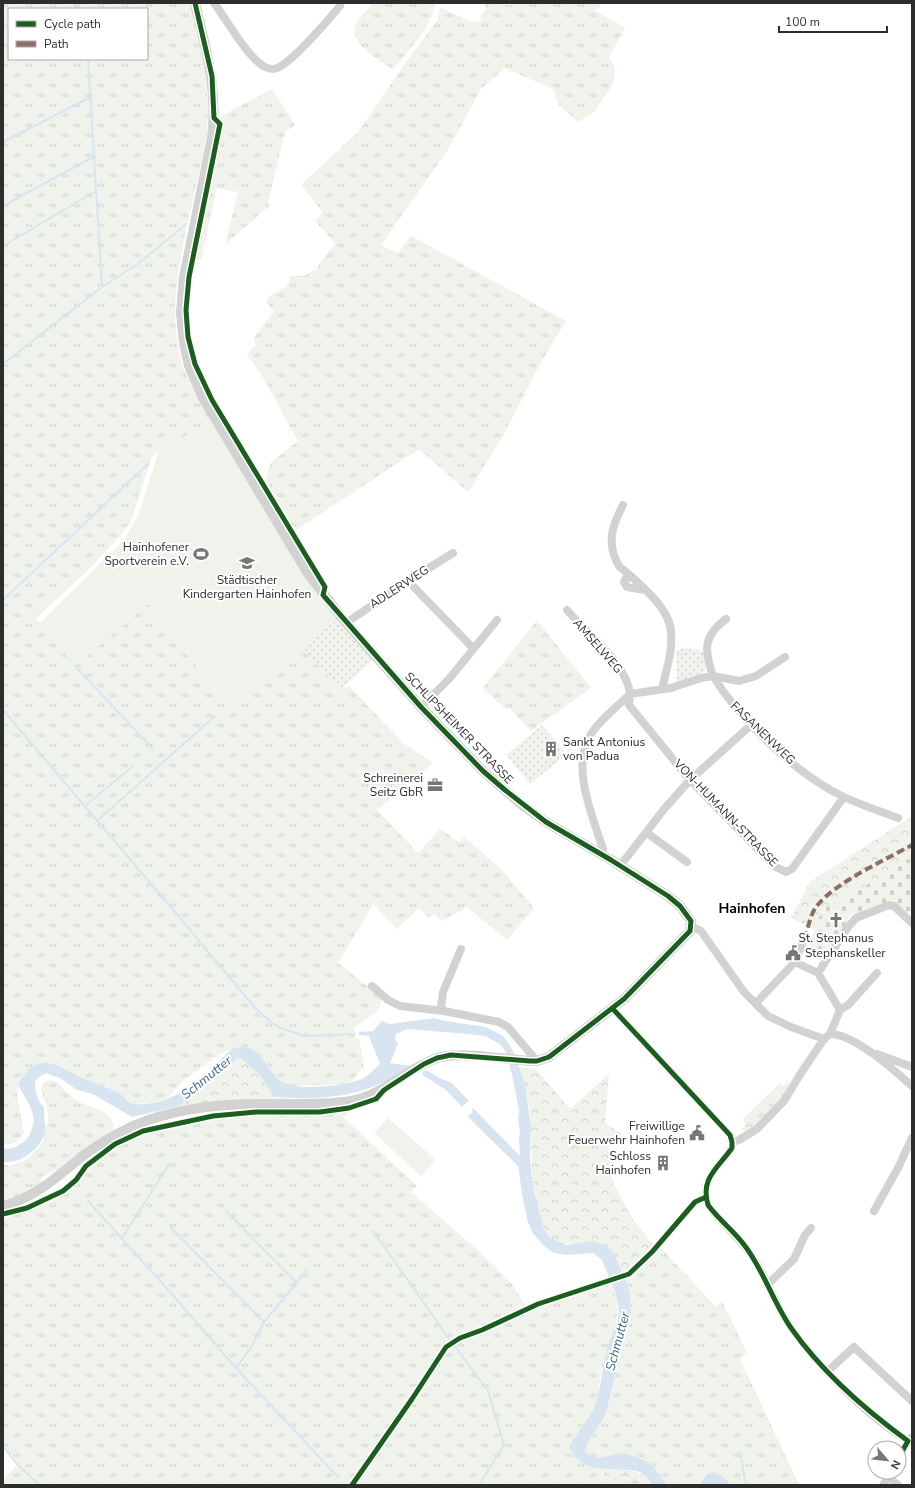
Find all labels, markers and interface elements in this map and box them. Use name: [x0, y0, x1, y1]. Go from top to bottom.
legend: [8, 8, 148, 60]
scale bar: [779, 8, 887, 34]
text: 100 m: [785, 14, 820, 30]
text: Cycle path: [44, 16, 101, 32]
text: Path: [44, 36, 69, 52]
place label: Hainhofener Sportverein e.V.: [104, 539, 190, 569]
sports icon: Hainhofener Sportverein e.V.: [192, 545, 210, 563]
school or university icon: Städtischer Kindergarten Hainhofen: [238, 554, 256, 572]
street label: ADLERWEG: [366, 562, 432, 612]
place label: Städtischer Kindergarten Hainhofen: [183, 572, 311, 602]
street label: AMSELWEG: [570, 615, 626, 677]
street label: SCHLIPSHEIMER STRASSE: [401, 669, 517, 787]
street label: FASANENWEG: [727, 698, 799, 768]
place label: Sankt Antonius von Padua: [563, 734, 645, 764]
building icon: Sankt Antonius von Padua: [542, 740, 560, 758]
street label: VON-HUMANN-STRASSE: [670, 755, 782, 870]
place label: Schreinerei Seitz GbR: [363, 770, 423, 800]
office icon: Schreinerei Seitz GbR: [426, 776, 444, 794]
district label: Hainhofen: [718, 899, 786, 918]
church icon: St. Stephanus: [827, 911, 845, 929]
place label: St. Stephanus: [799, 930, 874, 946]
public building icon: Stephanskeller: [784, 944, 802, 962]
place label: Stephanskeller: [805, 945, 886, 961]
water label: Schmutter: [178, 1052, 236, 1104]
place label: Freiwillige Feuerwehr Hainhofen: [568, 1118, 685, 1148]
public building icon: Freiwillige Feuerwehr Hainhofen: [688, 1124, 706, 1142]
place label: Schloss Hainhofen: [595, 1148, 651, 1178]
building icon: Schloss Hainhofen: [654, 1154, 672, 1172]
water label: Schmutter: [601, 1310, 635, 1373]
north arrow: [867, 1440, 907, 1480]
text: N: [887, 1457, 904, 1472]

